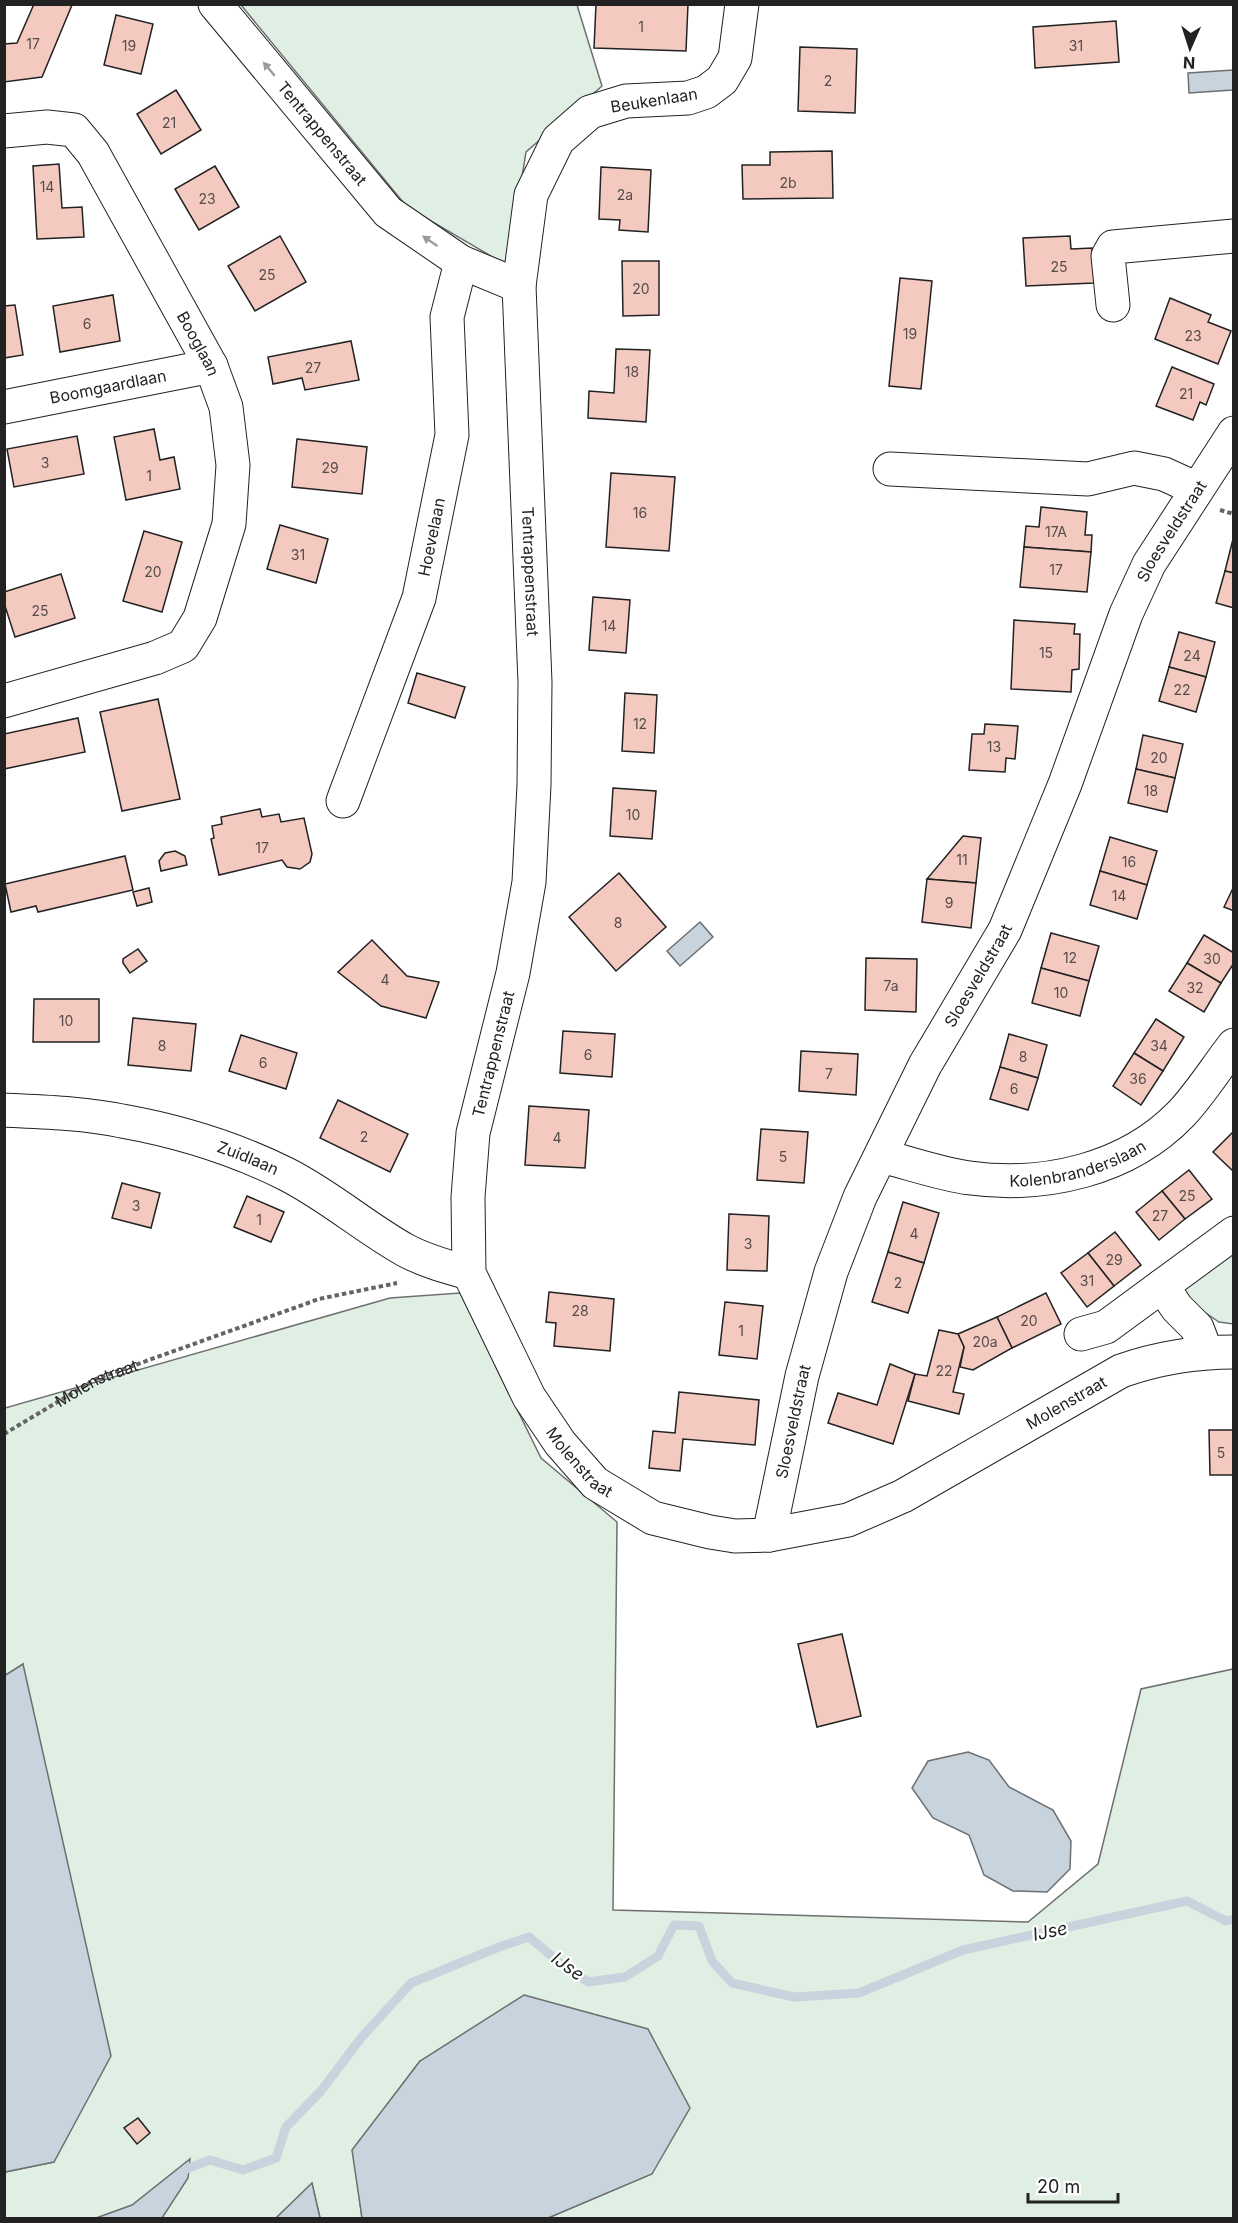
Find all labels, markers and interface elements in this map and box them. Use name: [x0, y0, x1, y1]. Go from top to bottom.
house number: 1: [638, 18, 644, 35]
north arrow: [1160, 18, 1220, 78]
house number: 17: [26, 35, 40, 52]
house number: 19: [122, 37, 136, 54]
house number: 31: [1069, 37, 1083, 54]
text: N: [1183, 53, 1196, 73]
one-way arrow: [263, 62, 276, 77]
house number: 2: [824, 72, 832, 89]
street label: Tentrappenstraat: [273, 77, 371, 189]
street label: Beukenlaan: [609, 83, 699, 117]
house number: 21: [162, 114, 176, 131]
house number: 2b: [779, 174, 797, 191]
house number: 14: [40, 178, 54, 195]
house number: 2a: [617, 186, 633, 203]
house number: 23: [198, 190, 216, 207]
one-way arrow: [422, 235, 438, 246]
house number: 25: [1050, 258, 1068, 275]
house number: 25: [258, 266, 276, 283]
house number: 20: [632, 280, 650, 297]
street label: Booglaan: [173, 308, 224, 379]
house number: 6: [83, 315, 91, 332]
house number: 19: [903, 325, 917, 342]
house number: 23: [1184, 327, 1202, 344]
house number: 27: [305, 359, 321, 376]
house number: 18: [625, 363, 639, 380]
street label: Boomgaardlaan: [48, 365, 168, 408]
house number: 21: [1179, 385, 1193, 402]
house number: 3: [41, 454, 49, 471]
house number: 29: [321, 459, 339, 476]
house number: 1: [146, 467, 152, 484]
street label: Sloesveldstraat: [1132, 477, 1211, 585]
street label: Hoevelaan: [414, 496, 449, 578]
house number: 16: [633, 504, 647, 521]
street label: Tentrappenstraat: [518, 506, 543, 637]
house number: 17A: [1045, 523, 1067, 540]
house number: 31: [291, 546, 305, 563]
house number: 17: [1049, 561, 1063, 578]
house number: 20: [144, 563, 162, 580]
house number: 25: [31, 602, 49, 619]
house number: 14: [602, 617, 616, 634]
house number: 15: [1039, 644, 1053, 661]
house number: 24: [1183, 647, 1201, 664]
house number: 22: [1173, 681, 1191, 698]
house number: 12: [633, 715, 647, 732]
house number: 13: [987, 738, 1001, 755]
house number: 20: [1150, 749, 1168, 766]
house number: 18: [1144, 782, 1158, 799]
house number: 10: [626, 806, 640, 823]
house number: 17: [255, 839, 269, 856]
house number: 11: [956, 851, 968, 868]
house number: 16: [1122, 853, 1136, 870]
house number: 14: [1112, 887, 1126, 904]
house number: 9: [945, 894, 953, 911]
house number: 8: [614, 914, 622, 931]
street label: Sloesveldstraat: [940, 921, 1016, 1030]
house number: 12: [1063, 949, 1077, 966]
house number: 30: [1203, 950, 1221, 967]
house number: 4: [380, 971, 390, 988]
house number: 7a: [883, 977, 899, 994]
house number: 32: [1186, 979, 1204, 996]
house number: 10: [1054, 984, 1068, 1001]
street label: Tentrappenstraat: [468, 989, 518, 1119]
house number: 10: [59, 1012, 73, 1029]
house number: 8: [158, 1037, 166, 1054]
house number: 34: [1150, 1037, 1168, 1054]
house number: 6: [584, 1046, 592, 1063]
house number: 8: [1019, 1048, 1027, 1065]
house number: 6: [259, 1054, 267, 1071]
house number: 7: [825, 1065, 833, 1082]
house number: 36: [1129, 1070, 1147, 1087]
house number: 6: [1010, 1080, 1018, 1097]
house number: 2: [360, 1128, 368, 1145]
house number: 4: [552, 1129, 562, 1146]
street label: Kolenbranderslaan: [1009, 1135, 1149, 1191]
street label: Zuidlaan: [215, 1136, 282, 1179]
house number: 5: [779, 1148, 787, 1165]
house number: 25: [1178, 1187, 1196, 1204]
house number: 3: [132, 1197, 140, 1214]
house number: 27: [1152, 1207, 1168, 1224]
house number: 1: [256, 1211, 262, 1228]
house number: 4: [909, 1225, 919, 1242]
house number: 3: [744, 1235, 752, 1252]
house number: 29: [1105, 1251, 1123, 1268]
house number: 31: [1080, 1272, 1094, 1289]
house number: 2: [894, 1274, 902, 1291]
house number: 28: [571, 1302, 589, 1319]
house number: 20: [1020, 1312, 1038, 1329]
house number: 1: [738, 1322, 744, 1339]
house number: 20a: [972, 1333, 998, 1350]
street label: Molenstraat: [51, 1355, 140, 1411]
street label: Sloesveldstraat: [771, 1362, 815, 1480]
house number: 22: [935, 1362, 953, 1379]
street label: Molenstraat: [1022, 1371, 1110, 1433]
street label: Molenstraat: [542, 1423, 617, 1501]
house number: 5: [1217, 1444, 1225, 1461]
water label: IJse: [1031, 1917, 1069, 1945]
water label: IJse: [548, 1947, 588, 1985]
scale bar: [1028, 2166, 1118, 2204]
text: 20 m: [1037, 2176, 1080, 2197]

